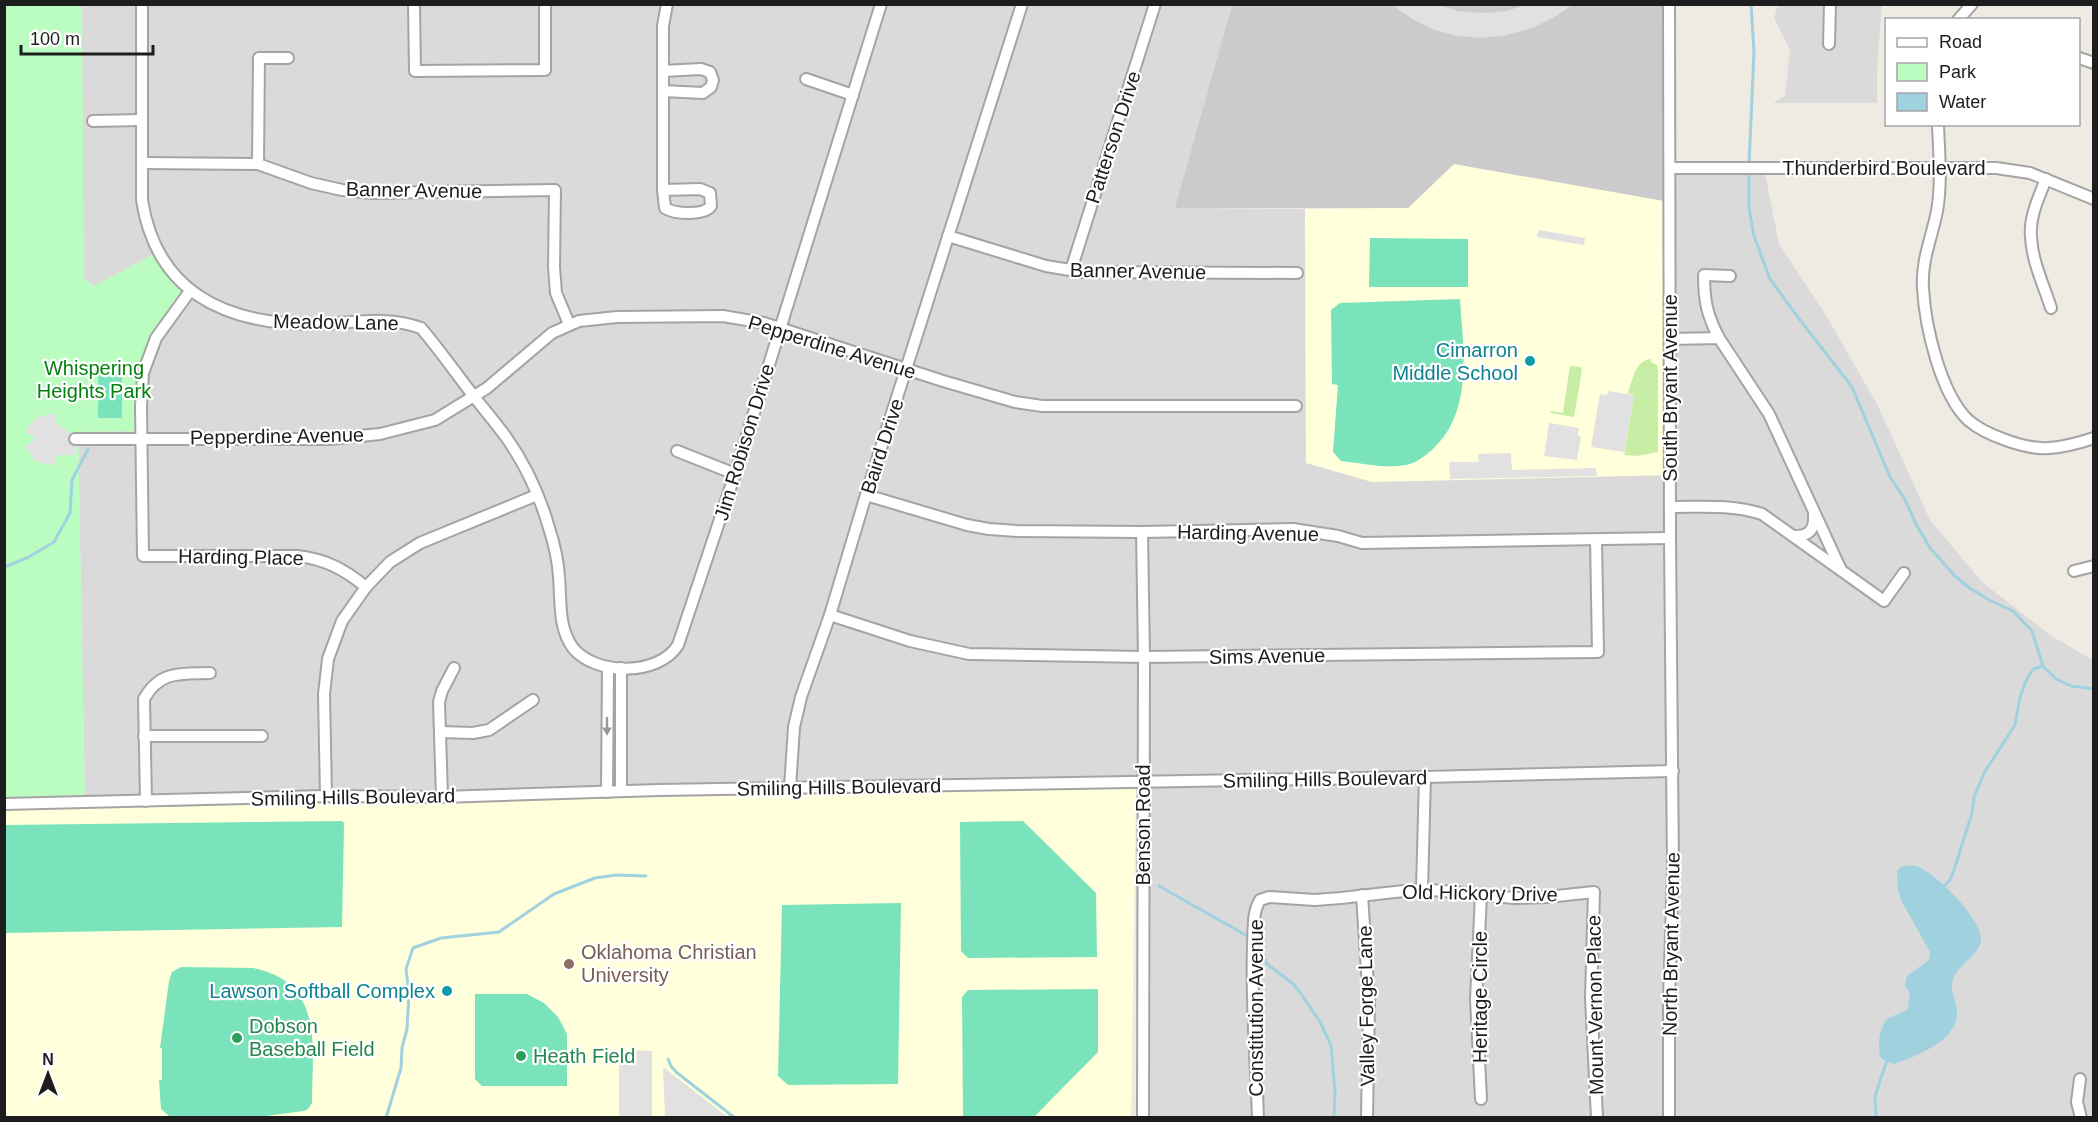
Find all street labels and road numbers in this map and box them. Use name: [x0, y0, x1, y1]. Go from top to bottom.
street label: Patterson Drive: [1081, 68, 1145, 206]
street label: Thunderbird Boulevard: [1782, 157, 1986, 179]
street label: Banner Avenue: [346, 178, 482, 202]
street label: Banner Avenue: [1070, 259, 1206, 283]
street label: South Bryant Avenue: [1659, 294, 1681, 482]
street label: Meadow Lane: [273, 310, 399, 334]
street label: Pepperdine Avenue: [745, 311, 919, 383]
street label: Jim Robison Drive: [710, 361, 778, 523]
street label: Baird Drive: [856, 396, 908, 496]
street label: Pepperdine Avenue: [190, 423, 364, 449]
street label: Harding Avenue: [1177, 521, 1319, 545]
street label: Harding Place: [178, 545, 304, 569]
street label: Sims Avenue: [1209, 644, 1325, 668]
street label: Benson Road: [1132, 764, 1154, 886]
street label: Smiling Hills Boulevard: [1223, 766, 1427, 792]
street label: Smiling Hills Boulevard: [737, 774, 941, 800]
street label: Smiling Hills Boulevard: [251, 784, 455, 810]
street label: North Bryant Avenue: [1658, 852, 1684, 1036]
street label: Old Hickory Drive: [1402, 881, 1558, 905]
street label: Mount Vernon Place: [1582, 915, 1608, 1095]
street label: Constitution Avenue: [1245, 919, 1267, 1097]
street label: Valley Forge Lane: [1354, 925, 1378, 1087]
street label: Heritage Circle: [1469, 931, 1491, 1063]

